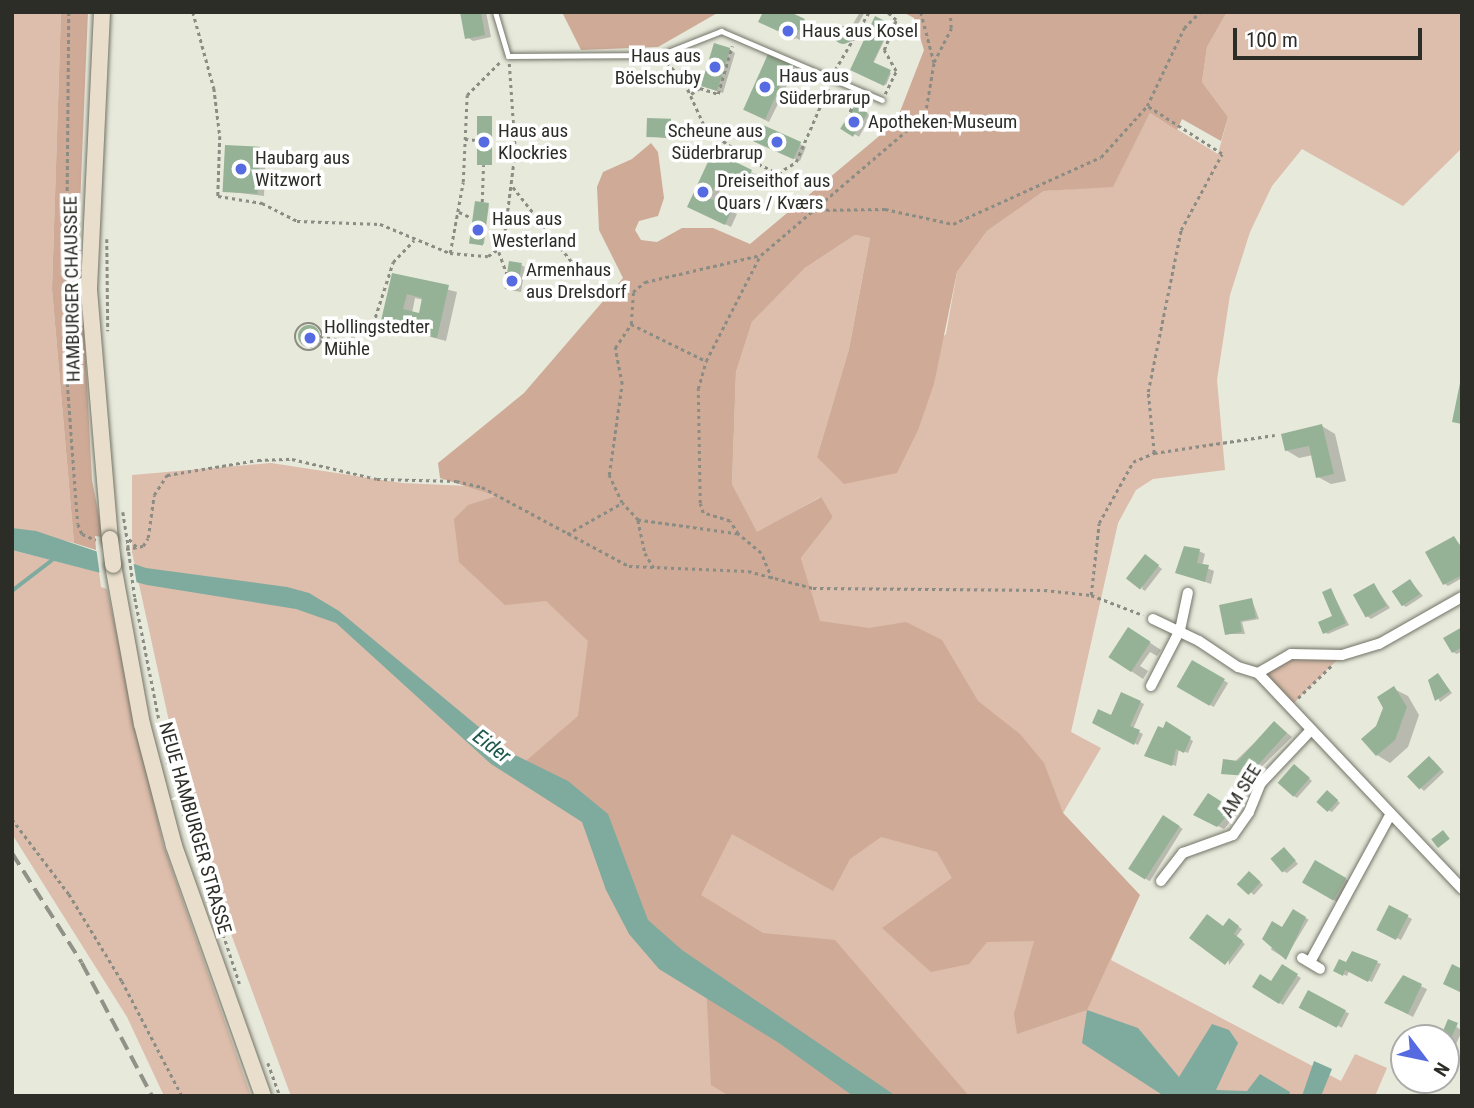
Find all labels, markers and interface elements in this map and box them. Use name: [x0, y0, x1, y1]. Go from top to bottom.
scale bar: [1236, 14, 1425, 58]
place label: Haus aus Kosel: [802, 20, 918, 42]
marker: Haus aus Kosel: [780, 23, 796, 39]
text: 100 m: [1246, 28, 1298, 52]
place label: Haus aus Böelschuby: [615, 45, 701, 89]
marker: Haus aus Böelschuby: [707, 59, 723, 75]
place label: Haus aus Süderbrarup: [779, 65, 870, 109]
marker: Haus aus Süderbrarup: [757, 79, 773, 95]
place label: Apotheken-Museum: [868, 111, 1017, 133]
marker: Apotheken-Museum: [846, 114, 862, 130]
place label: Haus aus Klockries: [498, 120, 568, 164]
place label: Scheune aus Süderbrarup: [668, 120, 763, 164]
marker: Haus aus Klockries: [476, 134, 492, 150]
marker: Scheune aus Süderbrarup: [769, 134, 785, 150]
place label: Haubarg aus Witzwort: [255, 147, 350, 191]
marker: Haubarg aus Witzwort: [233, 161, 249, 177]
place label: Dreiseithof aus Quars / Kværs: [717, 170, 830, 214]
marker: Dreiseithof aus Quars / Kværs: [695, 184, 711, 200]
street label: HAMBURGER CHAUSSEE: [59, 196, 85, 382]
place label: Haus aus Westerland: [492, 208, 576, 252]
marker: Haus aus Westerland: [470, 222, 486, 238]
place label: Armenhaus aus Drelsdorf: [526, 259, 627, 303]
marker: Armenhaus aus Drelsdorf: [504, 273, 520, 289]
place label: Hollingstedter Mühle: [324, 316, 430, 360]
marker: Hollingstedter Mühle: [302, 330, 318, 346]
street label: NEUE HAMBURGER STRASSE: [154, 720, 236, 936]
water label: Eider: [468, 724, 516, 768]
street label: AM SEE: [1216, 760, 1266, 822]
north arrow: [1390, 1024, 1460, 1094]
text: N: [1429, 1058, 1454, 1080]

